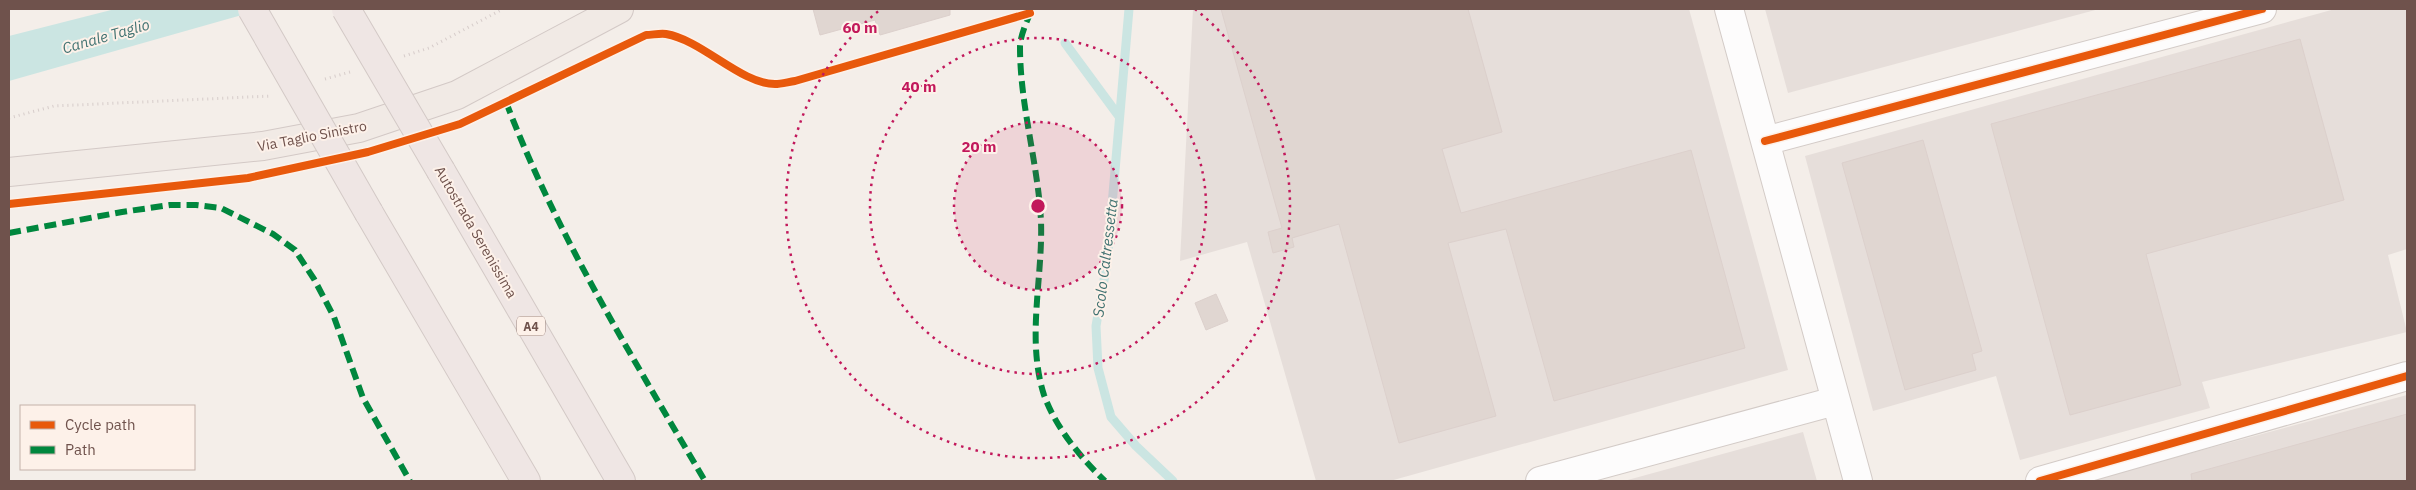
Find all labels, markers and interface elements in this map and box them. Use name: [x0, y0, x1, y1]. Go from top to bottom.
water label: Canale Taglio: [60, 14, 152, 58]
text: 60 m: [843, 18, 877, 37]
text: 40 m: [902, 77, 936, 96]
street label: Via Taglio Sinistro: [256, 117, 368, 155]
text: 20 m: [962, 137, 996, 156]
street label: Autostrada Serenissima: [431, 163, 521, 302]
centre of rings: [1029, 197, 1047, 215]
water label: Scolo Caltressetta: [1088, 197, 1122, 318]
road number: A4: [517, 316, 545, 336]
legend: [20, 405, 195, 470]
text: Cycle path: [65, 415, 136, 434]
text: Path: [65, 440, 96, 459]

